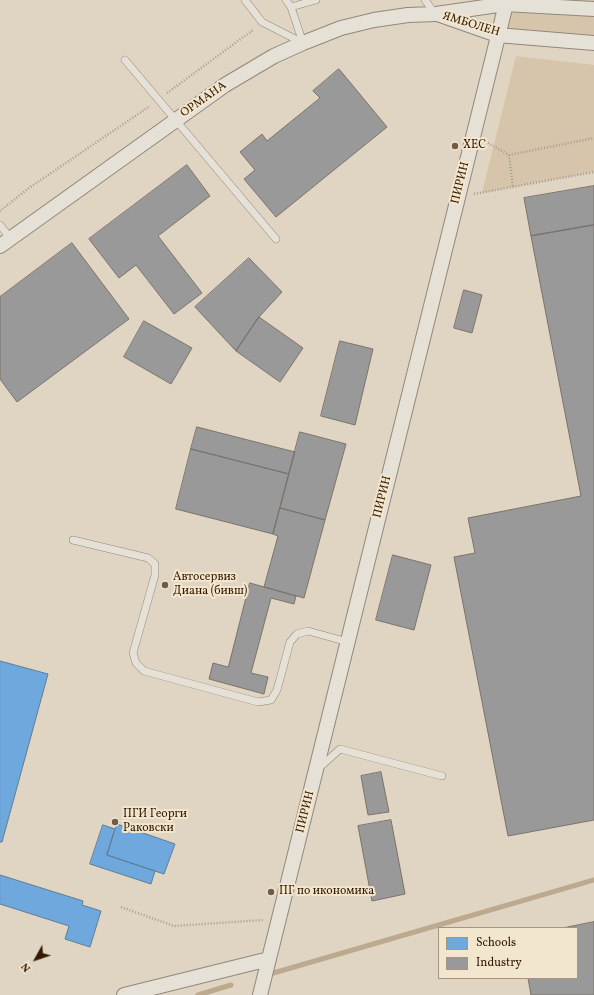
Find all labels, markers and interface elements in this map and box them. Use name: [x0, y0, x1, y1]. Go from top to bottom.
street label: ЯМБОЛЕН: [441, 9, 501, 41]
street label: ОРМАНА: [178, 79, 230, 121]
place label: ХЕС: [463, 139, 486, 153]
marker: ХЕС: [450, 141, 460, 151]
street label: ПИРИН: [449, 160, 473, 206]
street label: ПИРИН: [371, 474, 395, 520]
place label: Автосервиз Диана (бивш): [173, 571, 247, 599]
marker: Автосервиз Диана (бивш): [160, 580, 170, 590]
street label: ПИРИН: [294, 789, 318, 835]
place label: ПГИ Георги Раковски: [123, 808, 187, 836]
marker: ПГИ Георги Раковски: [110, 817, 120, 827]
place label: ПГ по икономика: [279, 885, 374, 899]
marker: ПГ по икономика: [266, 887, 276, 897]
legend: [438, 927, 578, 979]
text: Schools: [476, 935, 516, 951]
north arrow: [16, 939, 56, 979]
text: Industry: [476, 955, 522, 971]
text: N: [18, 959, 35, 975]

